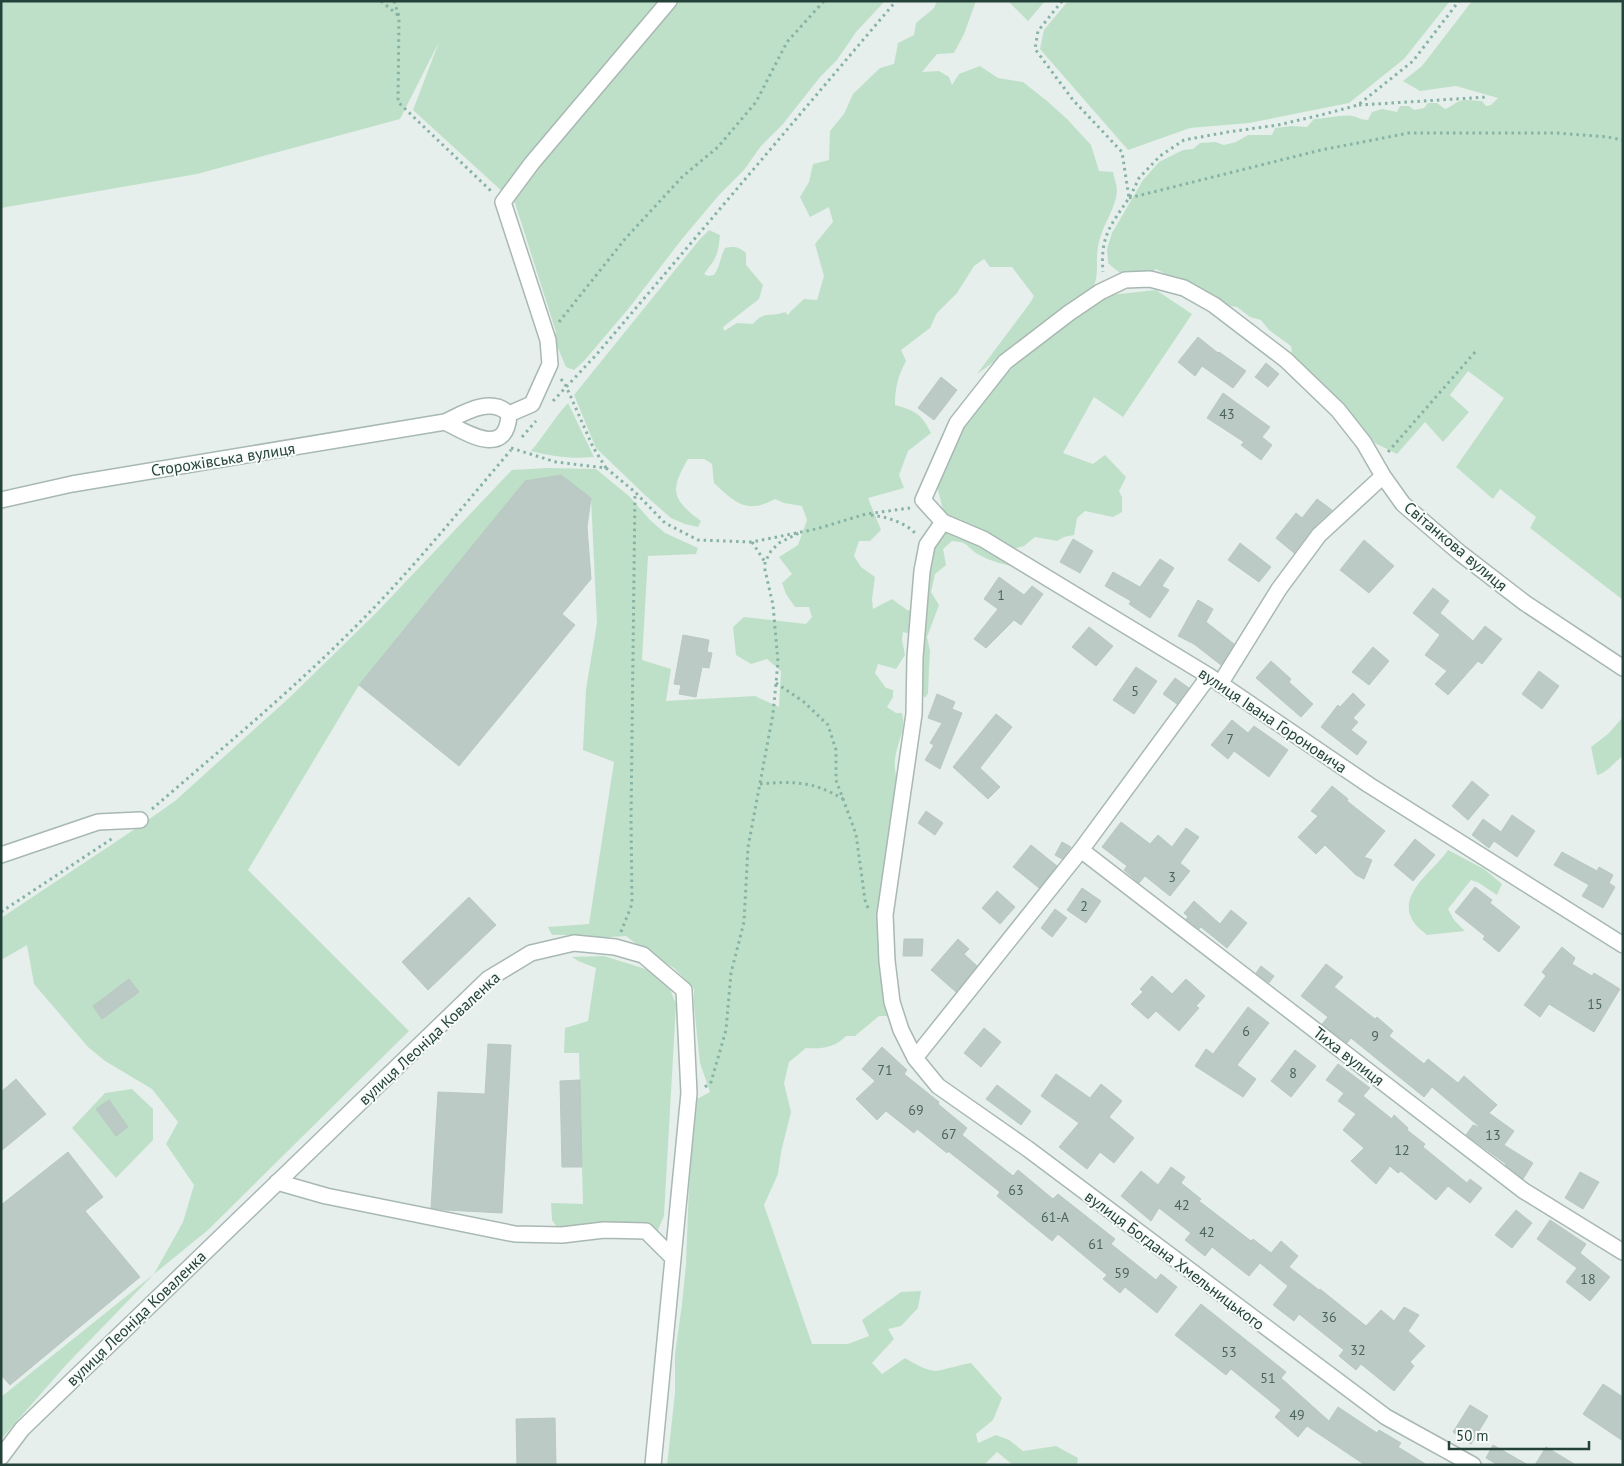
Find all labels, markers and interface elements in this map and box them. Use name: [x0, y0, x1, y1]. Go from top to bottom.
house number: 43: [1219, 405, 1235, 423]
street label: Сторожівська вулиця: [150, 438, 296, 480]
street label: Світанкова вулиця: [1400, 497, 1512, 595]
house number: 1: [997, 586, 1005, 604]
street label: вулиця Івана Гороновича: [1195, 663, 1351, 777]
house number: 5: [1131, 682, 1139, 700]
house number: 7: [1226, 730, 1234, 748]
house number: 3: [1168, 868, 1176, 886]
house number: 2: [1080, 897, 1088, 915]
street label: вулиця Леоніда Коваленка: [354, 967, 504, 1109]
house number: 15: [1587, 995, 1603, 1013]
house number: 6: [1242, 1022, 1250, 1040]
street label: Тиха вулиця: [1309, 1022, 1389, 1090]
house number: 9: [1371, 1027, 1379, 1045]
house number: 71: [877, 1061, 893, 1079]
house number: 8: [1289, 1064, 1297, 1082]
house number: 69: [908, 1101, 924, 1119]
house number: 67: [941, 1125, 957, 1143]
house number: 13: [1485, 1126, 1501, 1144]
house number: 12: [1394, 1141, 1410, 1159]
house number: 63: [1008, 1181, 1024, 1199]
street label: вулиця Богдана Хмельницького: [1081, 1186, 1269, 1334]
house number: 42: [1174, 1196, 1190, 1214]
house number: 61-А: [1041, 1208, 1070, 1226]
house number: 42: [1199, 1223, 1215, 1241]
house number: 61: [1088, 1235, 1104, 1253]
street label: вулиця Леоніда Коваленка: [62, 1246, 210, 1390]
house number: 59: [1114, 1264, 1130, 1282]
house number: 18: [1580, 1270, 1596, 1288]
house number: 36: [1321, 1308, 1337, 1326]
house number: 32: [1350, 1341, 1366, 1359]
house number: 53: [1221, 1343, 1237, 1361]
house number: 51: [1260, 1369, 1276, 1387]
house number: 49: [1289, 1406, 1305, 1424]
scale bar: [1449, 1418, 1589, 1450]
text: 50 m: [1456, 1426, 1489, 1445]

